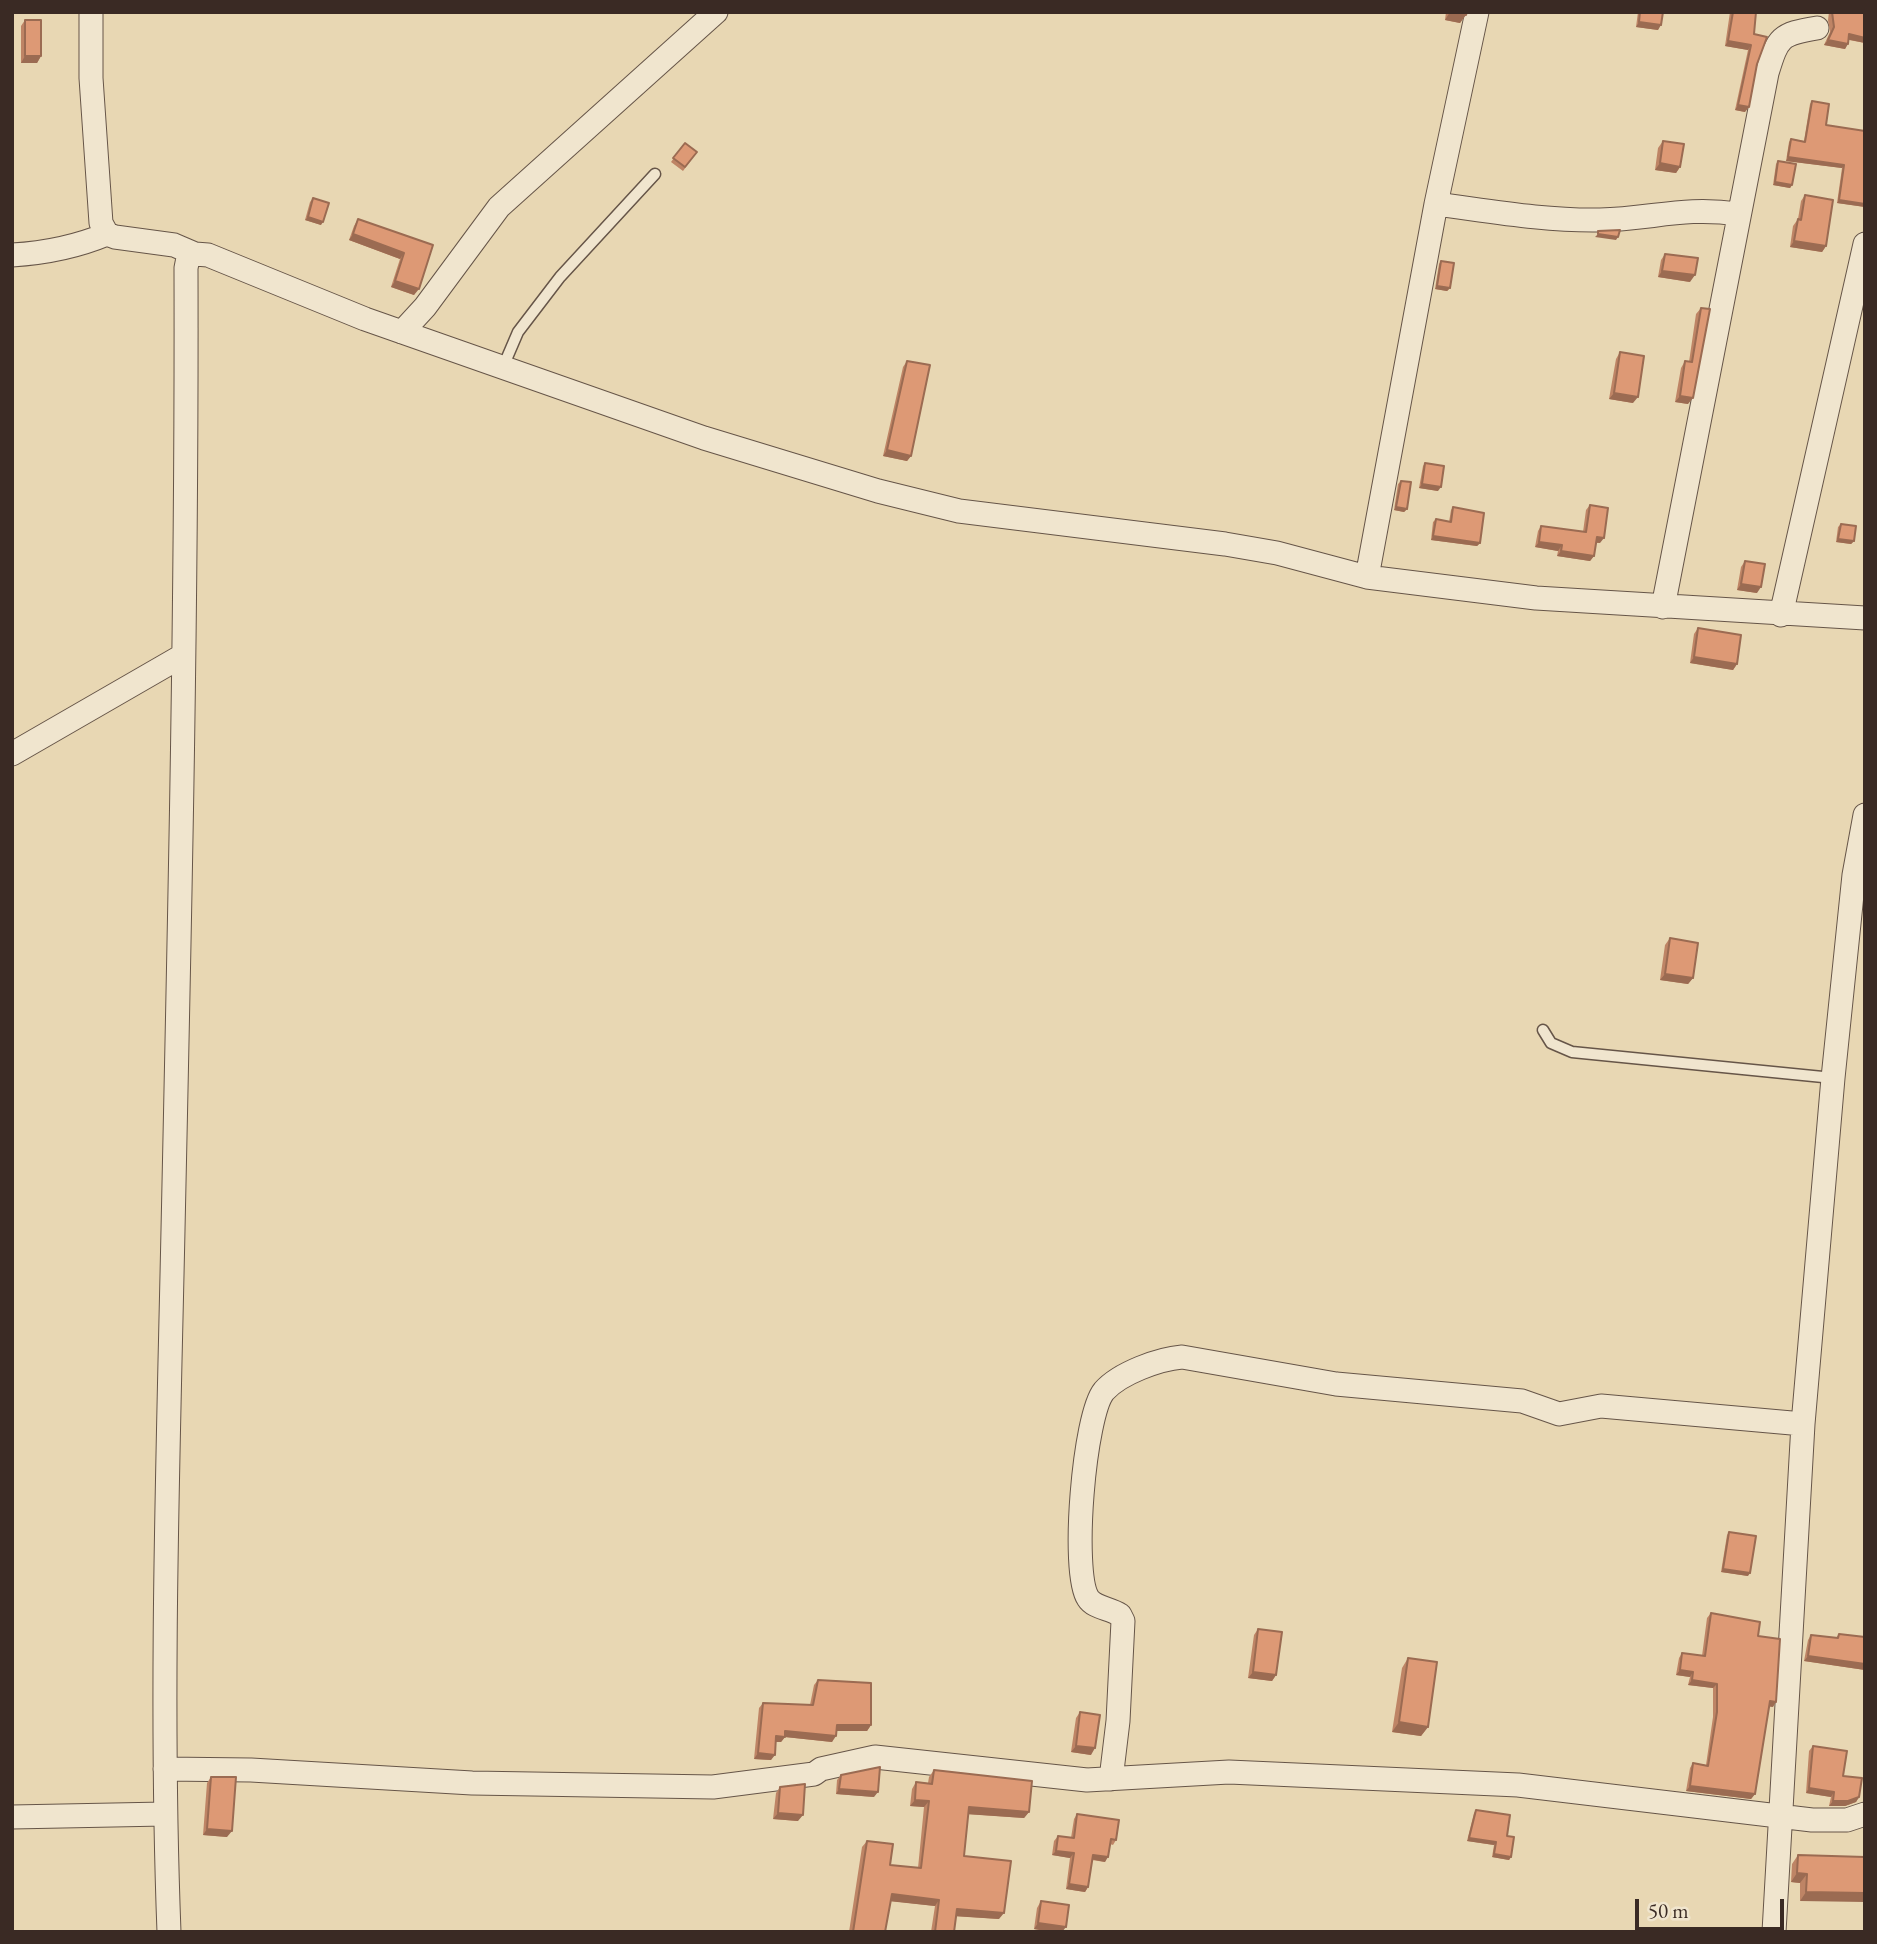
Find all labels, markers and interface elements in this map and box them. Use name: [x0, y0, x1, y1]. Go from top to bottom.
scale bar: [1639, 1884, 1788, 1928]
text: 50 m: [1648, 1897, 1689, 1924]

